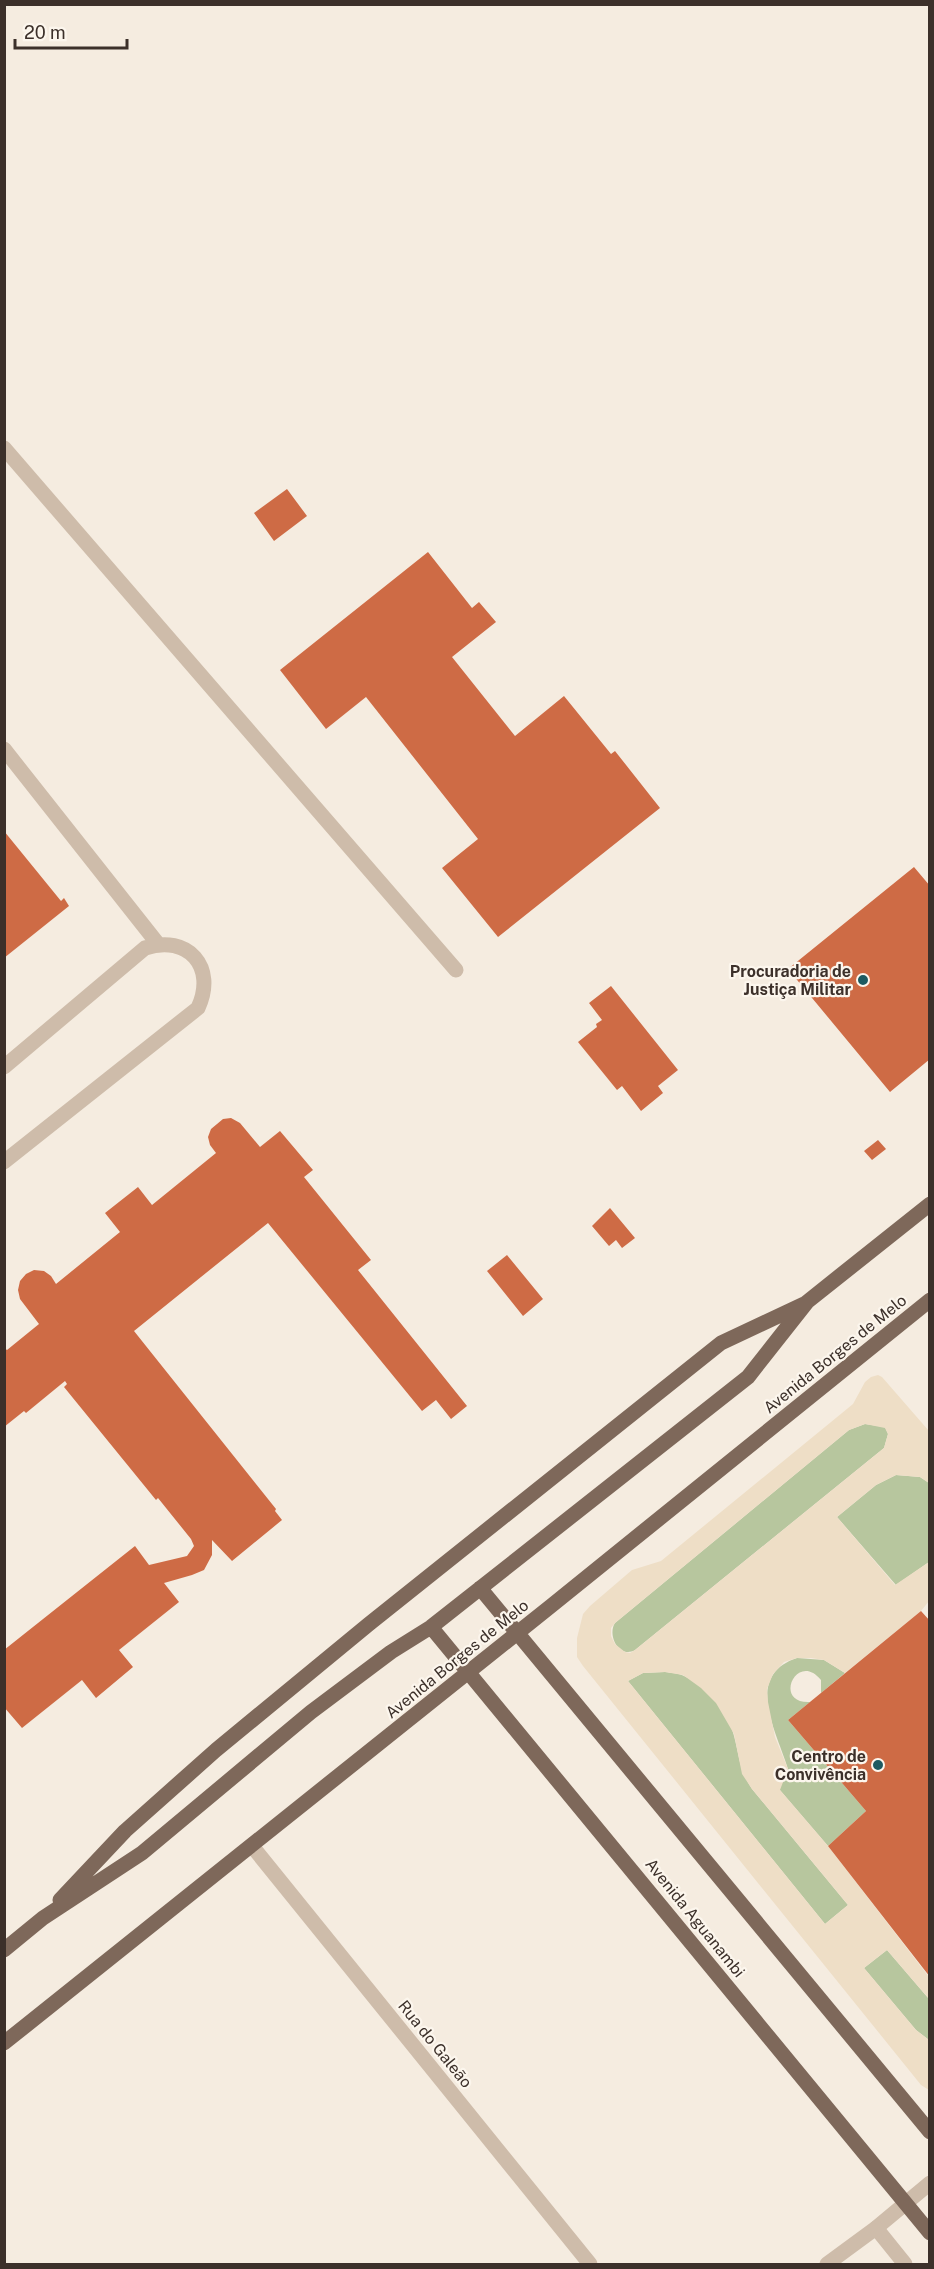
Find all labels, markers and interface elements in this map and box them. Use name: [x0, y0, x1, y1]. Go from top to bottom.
scale bar: [15, 12, 128, 50]
text: 20 m: [24, 22, 66, 43]
place label: Procuradoria de Justiça Militar: [730, 962, 851, 999]
marker: Procuradoria de Justiça Militar: [856, 973, 870, 987]
street label: Avenida Borges de Melo: [760, 1291, 910, 1417]
street label: Avenida Borges de Melo: [382, 1596, 532, 1722]
place label: Centro de Convivência: [775, 1747, 866, 1784]
marker: Centro de Convivência: [871, 1758, 885, 1772]
street label: Avenida Aguanambi: [641, 1855, 749, 1981]
street label: Rua do Galeão: [394, 1997, 476, 2091]

